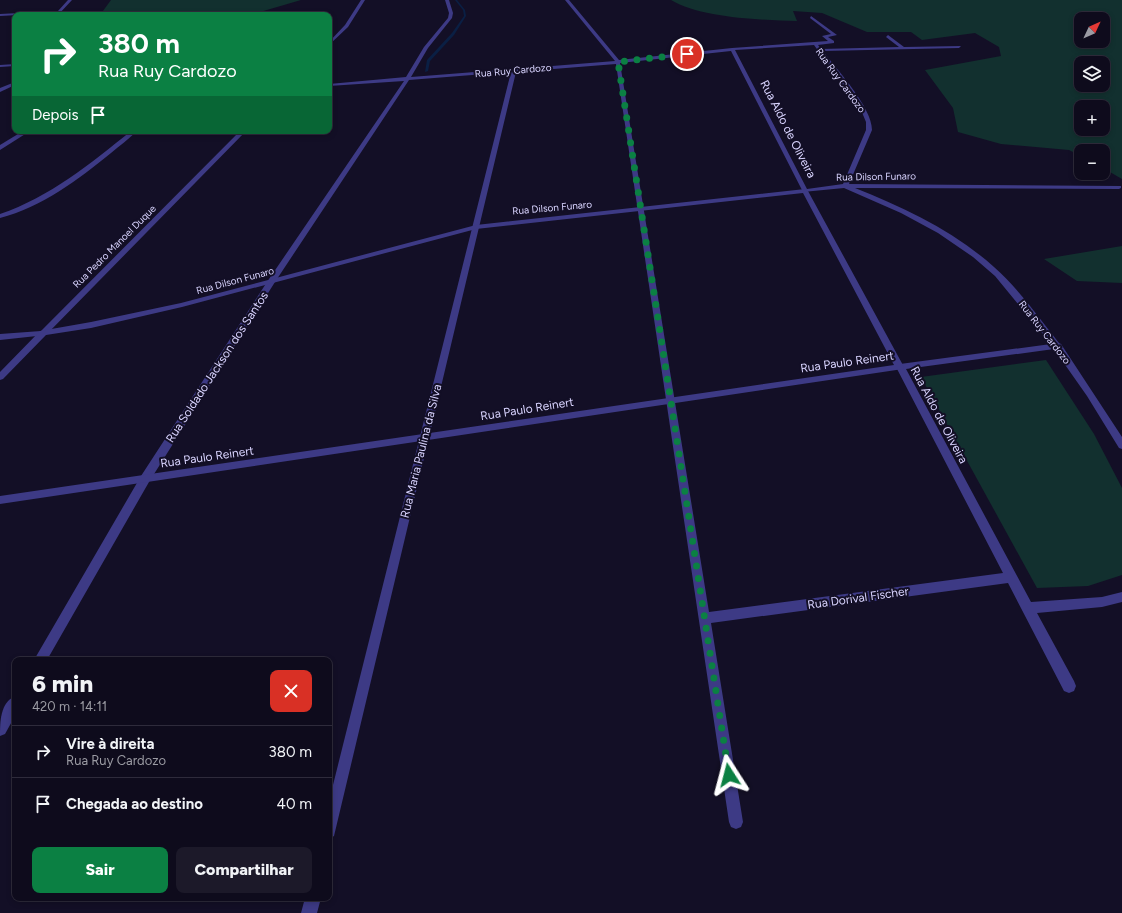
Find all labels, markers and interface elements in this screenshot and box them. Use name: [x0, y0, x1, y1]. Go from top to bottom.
north arrow: [1074, 12, 1110, 48]
map controls: [1074, 12, 1110, 180]
text: 380 m: [98, 26, 180, 60]
icon: right: [32, 28, 84, 80]
pin: [670, 37, 704, 71]
icon: arrive: [676, 43, 698, 65]
street label: Rua Ruy Cardozo: [813, 45, 869, 115]
button: layers: [1074, 56, 1110, 92]
text: Rua Ruy Cardozo: [98, 60, 237, 82]
street label: Rua Ruy Cardozo: [474, 61, 552, 80]
street label: Rua Aldo de Oliveira: [757, 78, 819, 180]
button: +: [1074, 100, 1110, 136]
icon: arrive: [87, 104, 109, 126]
text: Depois: [32, 106, 79, 124]
button: −: [1074, 144, 1110, 180]
street label: Rua Dilson Funaro: [836, 169, 916, 184]
street label: Rua Dilson Funaro: [512, 198, 593, 217]
street label: Rua Pedro Manoel Duque: [70, 202, 159, 291]
street label: Rua Dilson Funaro: [195, 264, 276, 297]
street label: Rua Soldado Jackson dos Santos: [163, 289, 271, 445]
street label: Rua Ruy Cardozo: [1016, 298, 1074, 367]
street label: Rua Paulo Reinert: [799, 348, 895, 375]
street label: Rua Aldo de Oliveira: [907, 364, 971, 466]
street label: Rua Maria Paulina da Silva: [398, 383, 444, 519]
street label: Rua Paulo Reinert: [479, 395, 575, 423]
street label: Rua Paulo Reinert: [159, 443, 255, 470]
street label: Rua Dorival Fischer: [807, 584, 909, 612]
text: 6 min: [32, 669, 93, 698]
button: close: [270, 670, 312, 712]
text: 420 m · 14:11: [32, 699, 107, 714]
text: Vire à direita: [66, 735, 155, 753]
icon: right: [32, 741, 54, 763]
text: 380 m: [269, 743, 312, 761]
text: Rua Ruy Cardozo: [66, 753, 166, 768]
position arrow: [708, 754, 750, 796]
icon: arrive: [32, 793, 54, 815]
text: Chegada ao destino: [66, 795, 203, 813]
text: 40 m: [277, 795, 312, 813]
button: Sair: [32, 847, 168, 893]
button: Compartilhar: [176, 847, 312, 893]

